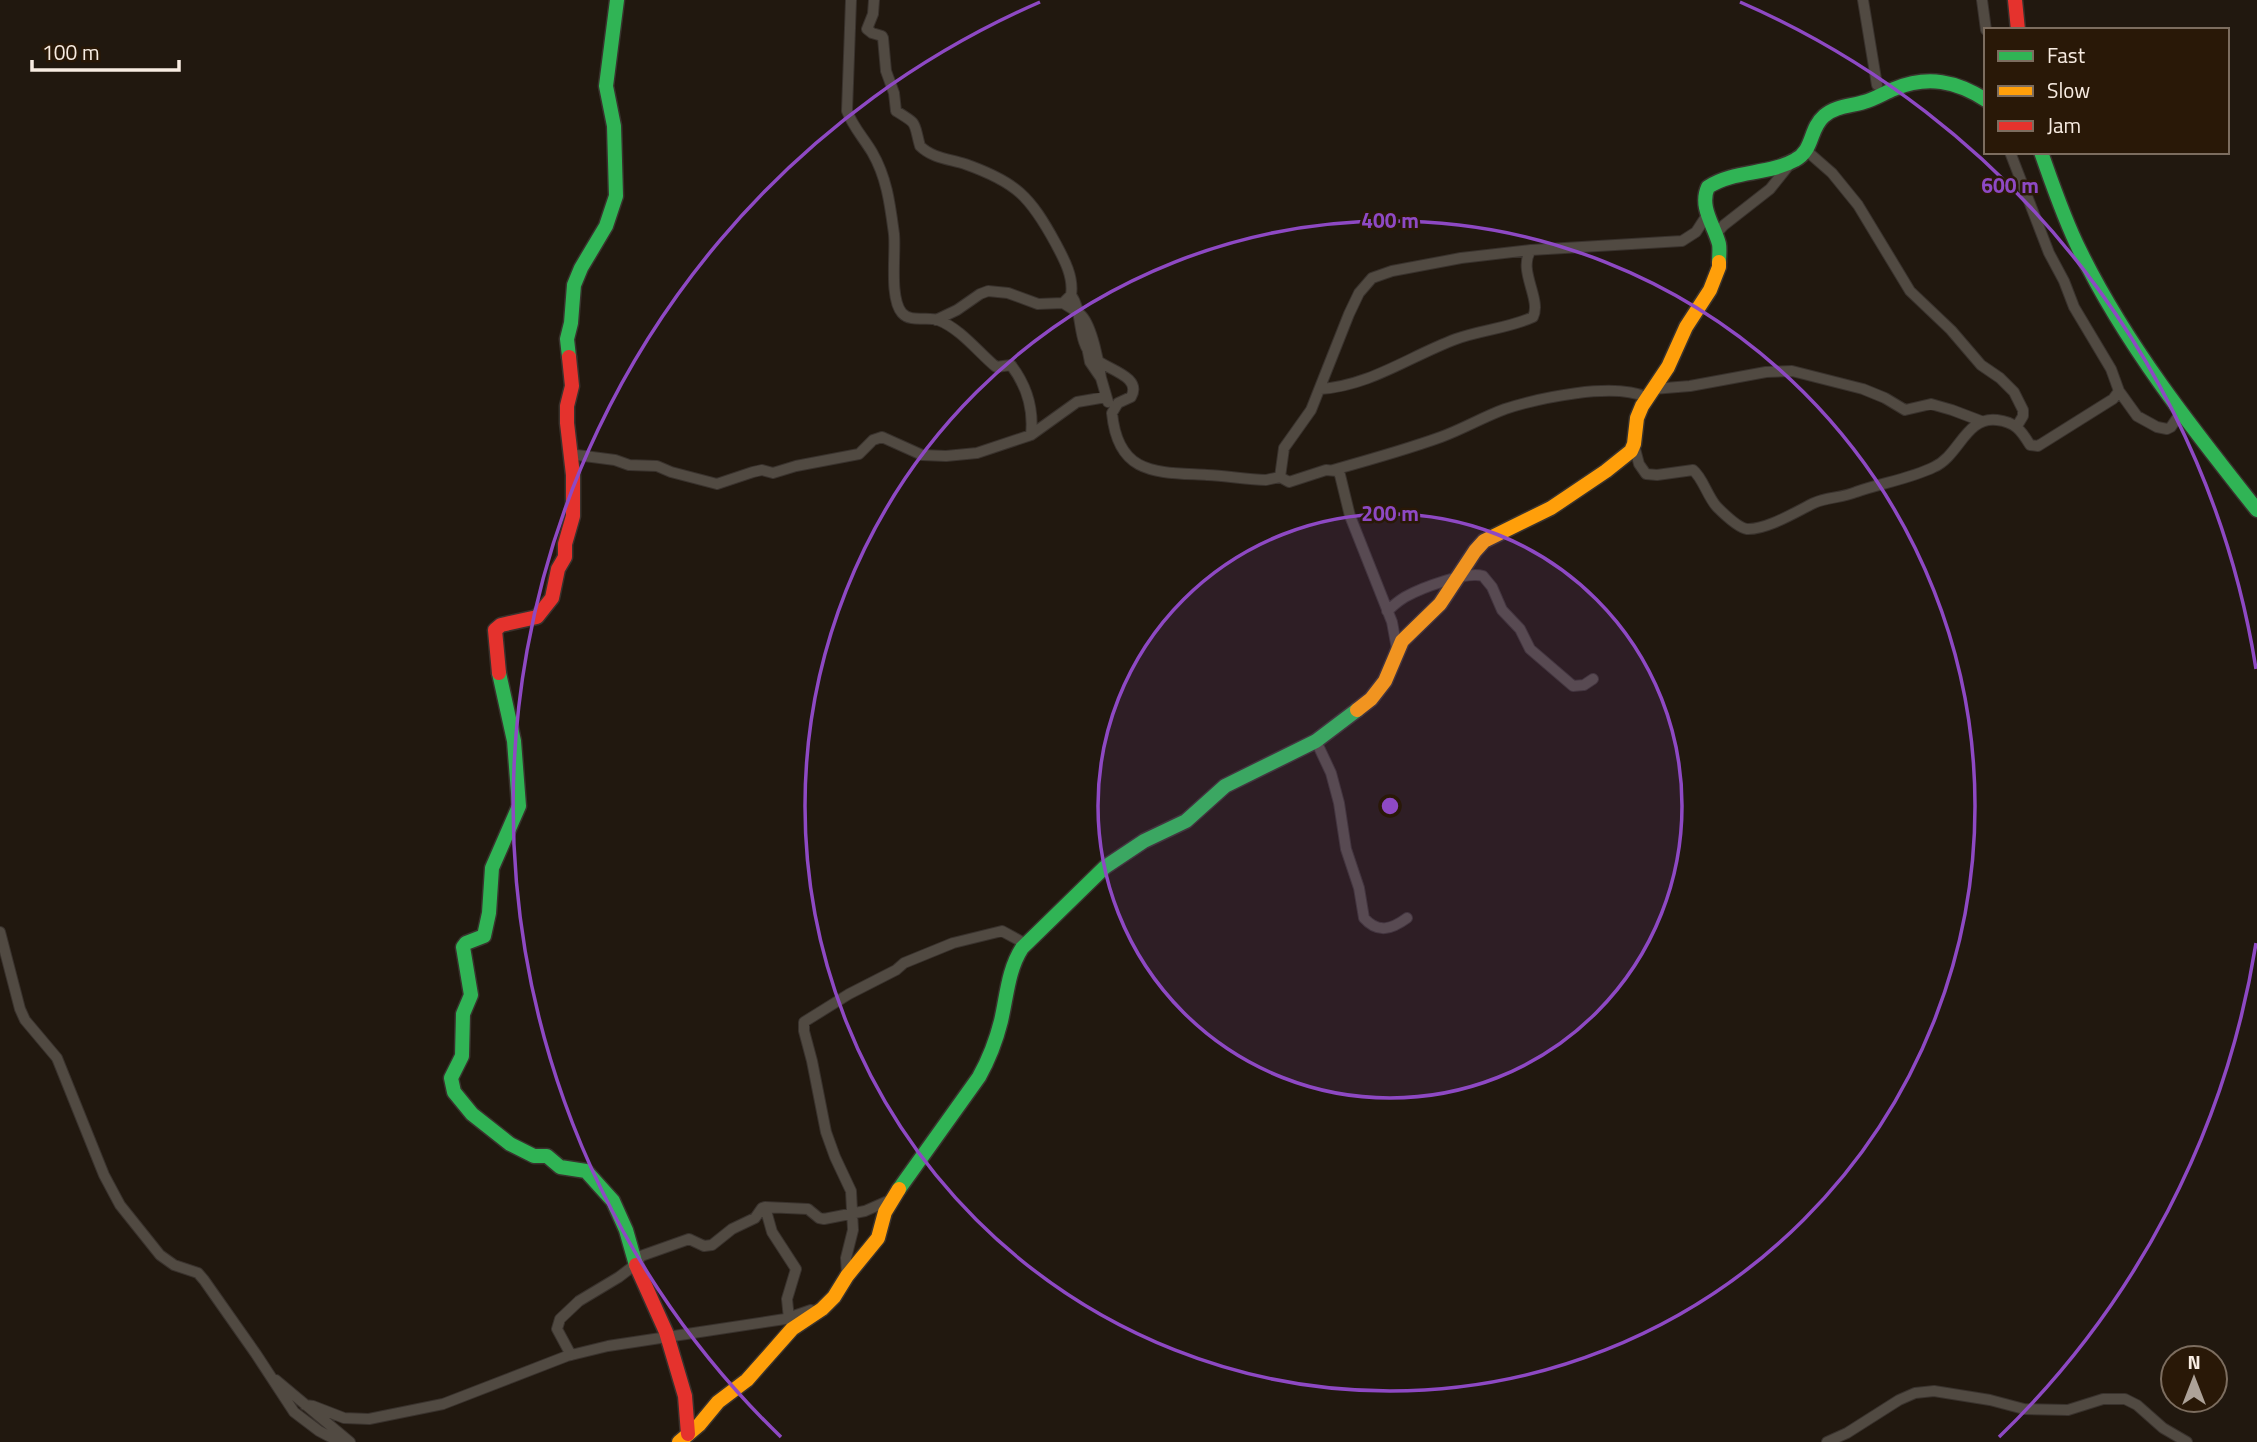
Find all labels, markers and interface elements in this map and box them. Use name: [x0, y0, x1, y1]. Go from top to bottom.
scale bar: [32, 28, 178, 72]
legend: [1984, 28, 2229, 154]
text: 100 m: [42, 36, 99, 68]
text: Fast: [2047, 39, 2086, 71]
text: Slow: [2047, 74, 2090, 106]
text: Jam: [2047, 109, 2081, 141]
text: 600 m: [1981, 169, 2039, 201]
text: 400 m: [1361, 204, 1419, 236]
text: 200 m: [1361, 497, 1419, 529]
centre of rings: [1378, 794, 1402, 818]
north arrow: [2159, 1344, 2229, 1414]
text: N: [2187, 1347, 2201, 1376]

